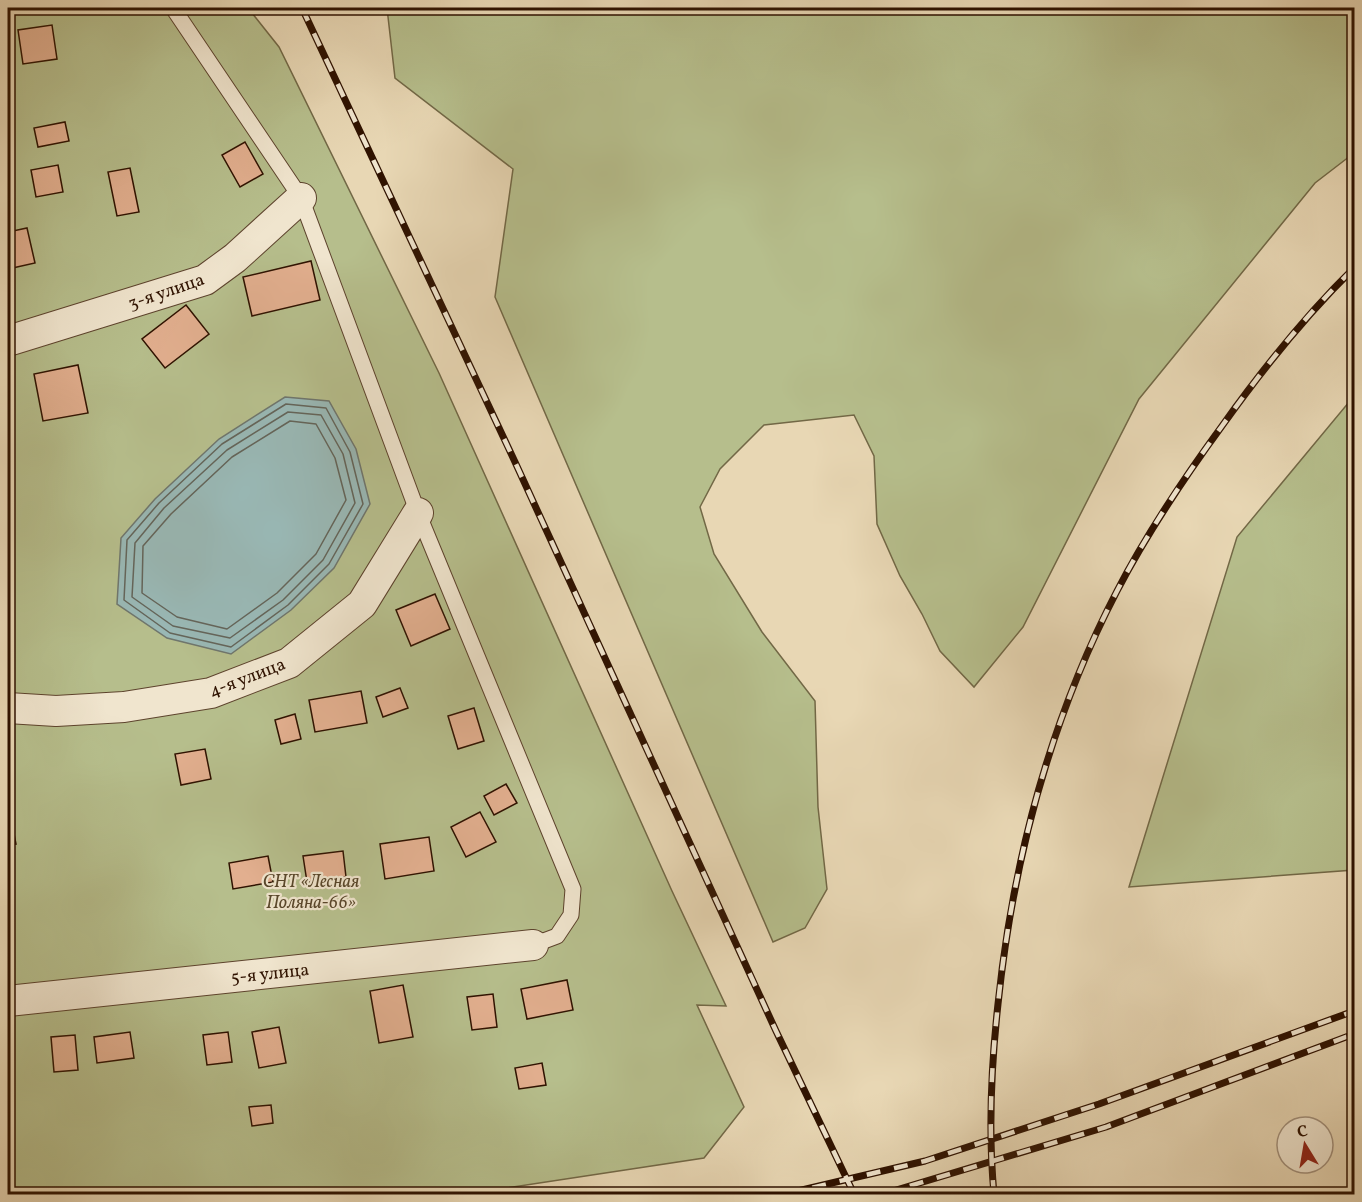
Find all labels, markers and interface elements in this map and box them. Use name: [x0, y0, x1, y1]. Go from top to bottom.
street label: 3-я улица: [125, 268, 208, 317]
street label: 4-я улица: [206, 652, 289, 704]
park label: СНТ «Лесная Поляна-66»: [263, 870, 359, 916]
street label: 5-я улица: [230, 958, 311, 991]
north arrow: [1275, 1115, 1335, 1175]
text: С: [1295, 1120, 1310, 1144]

